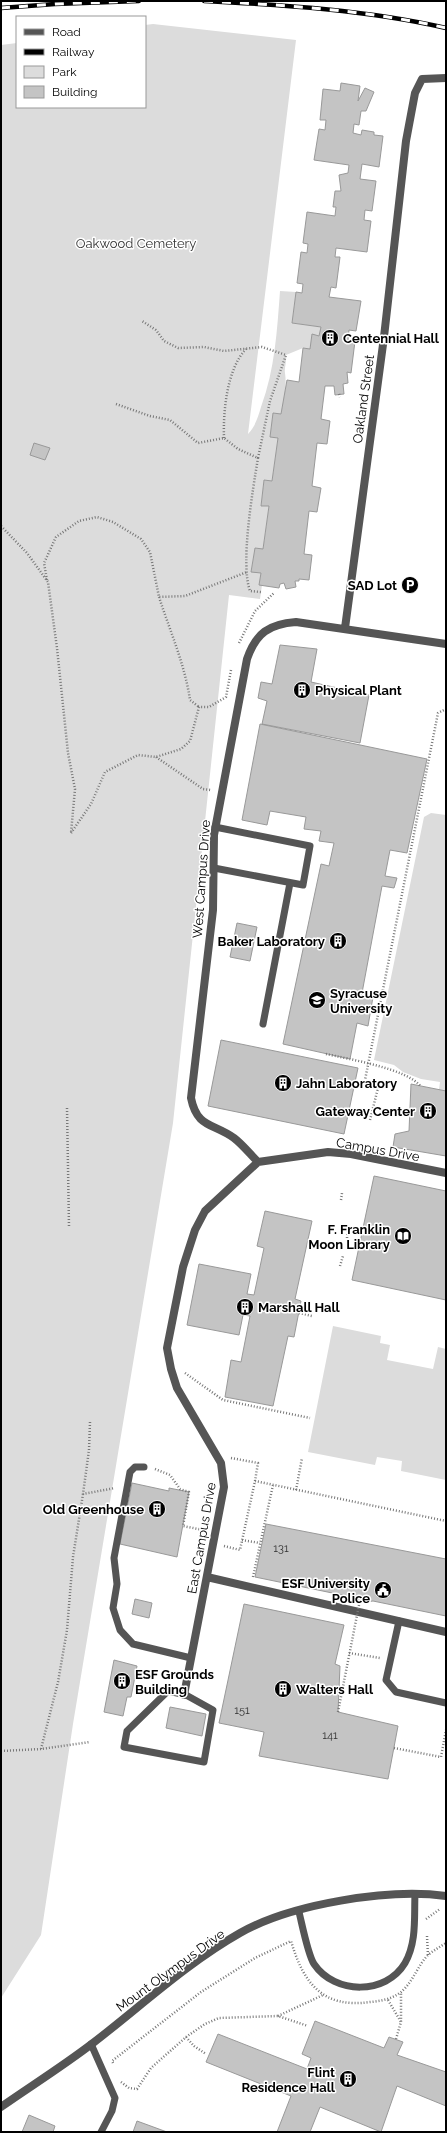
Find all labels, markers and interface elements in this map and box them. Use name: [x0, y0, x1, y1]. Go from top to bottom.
legend: [16, 16, 146, 108]
text: Road: [52, 25, 81, 39]
text: Railway: [52, 45, 95, 59]
text: Park: [52, 65, 77, 79]
text: Building: [52, 85, 98, 99]
park label: Oakwood Cemetery: [76, 236, 196, 251]
building icon: Centennial Hall: [320, 328, 340, 348]
place label: Centennial Hall: [343, 331, 440, 346]
street label: Oakland Street: [350, 353, 377, 444]
parking icon: SAD Lot: [400, 575, 420, 595]
place label: SAD Lot: [348, 578, 397, 593]
building icon: Physical Plant: [292, 680, 312, 700]
place label: Physical Plant: [315, 683, 402, 698]
street label: West Campus Drive: [190, 819, 213, 939]
building icon: Baker Laboratory: [328, 931, 348, 951]
place label: Baker Laboratory: [218, 934, 325, 949]
place label: Syracuse University: [330, 986, 392, 1016]
school or university icon: Syracuse University: [307, 990, 327, 1010]
building icon: Jahn Laboratory: [273, 1073, 293, 1093]
place label: Jahn Laboratory: [296, 1076, 397, 1091]
building icon: Gateway Center: [418, 1101, 438, 1121]
place label: Gateway Center: [316, 1104, 415, 1119]
street label: Campus Drive: [335, 1135, 421, 1164]
place label: F. Franklin Moon Library: [308, 1222, 390, 1252]
library icon: F. Franklin Moon Library: [393, 1226, 413, 1246]
building icon: Marshall Hall: [235, 1297, 255, 1317]
place label: Marshall Hall: [258, 1300, 341, 1315]
street label: East Campus Drive: [184, 1481, 219, 1595]
building icon: Old Greenhouse: [147, 1499, 167, 1519]
place label: Old Greenhouse: [43, 1502, 144, 1517]
house number: 131: [273, 1542, 289, 1555]
place label: ESF University Police: [282, 1576, 370, 1606]
public building icon: ESF University Police: [373, 1580, 393, 1600]
place label: ESF Grounds Building: [135, 1667, 215, 1697]
building icon: ESF Grounds Building: [112, 1671, 132, 1691]
building icon: Walters Hall: [273, 1679, 293, 1699]
place label: Walters Hall: [296, 1682, 374, 1697]
house number: 151: [234, 1704, 250, 1717]
house number: 141: [322, 1729, 338, 1742]
street label: Mount Olympus Drive: [113, 1926, 228, 2015]
place label: Flint Residence Hall: [242, 2065, 336, 2095]
building icon: Flint Residence Hall: [338, 2069, 358, 2089]

